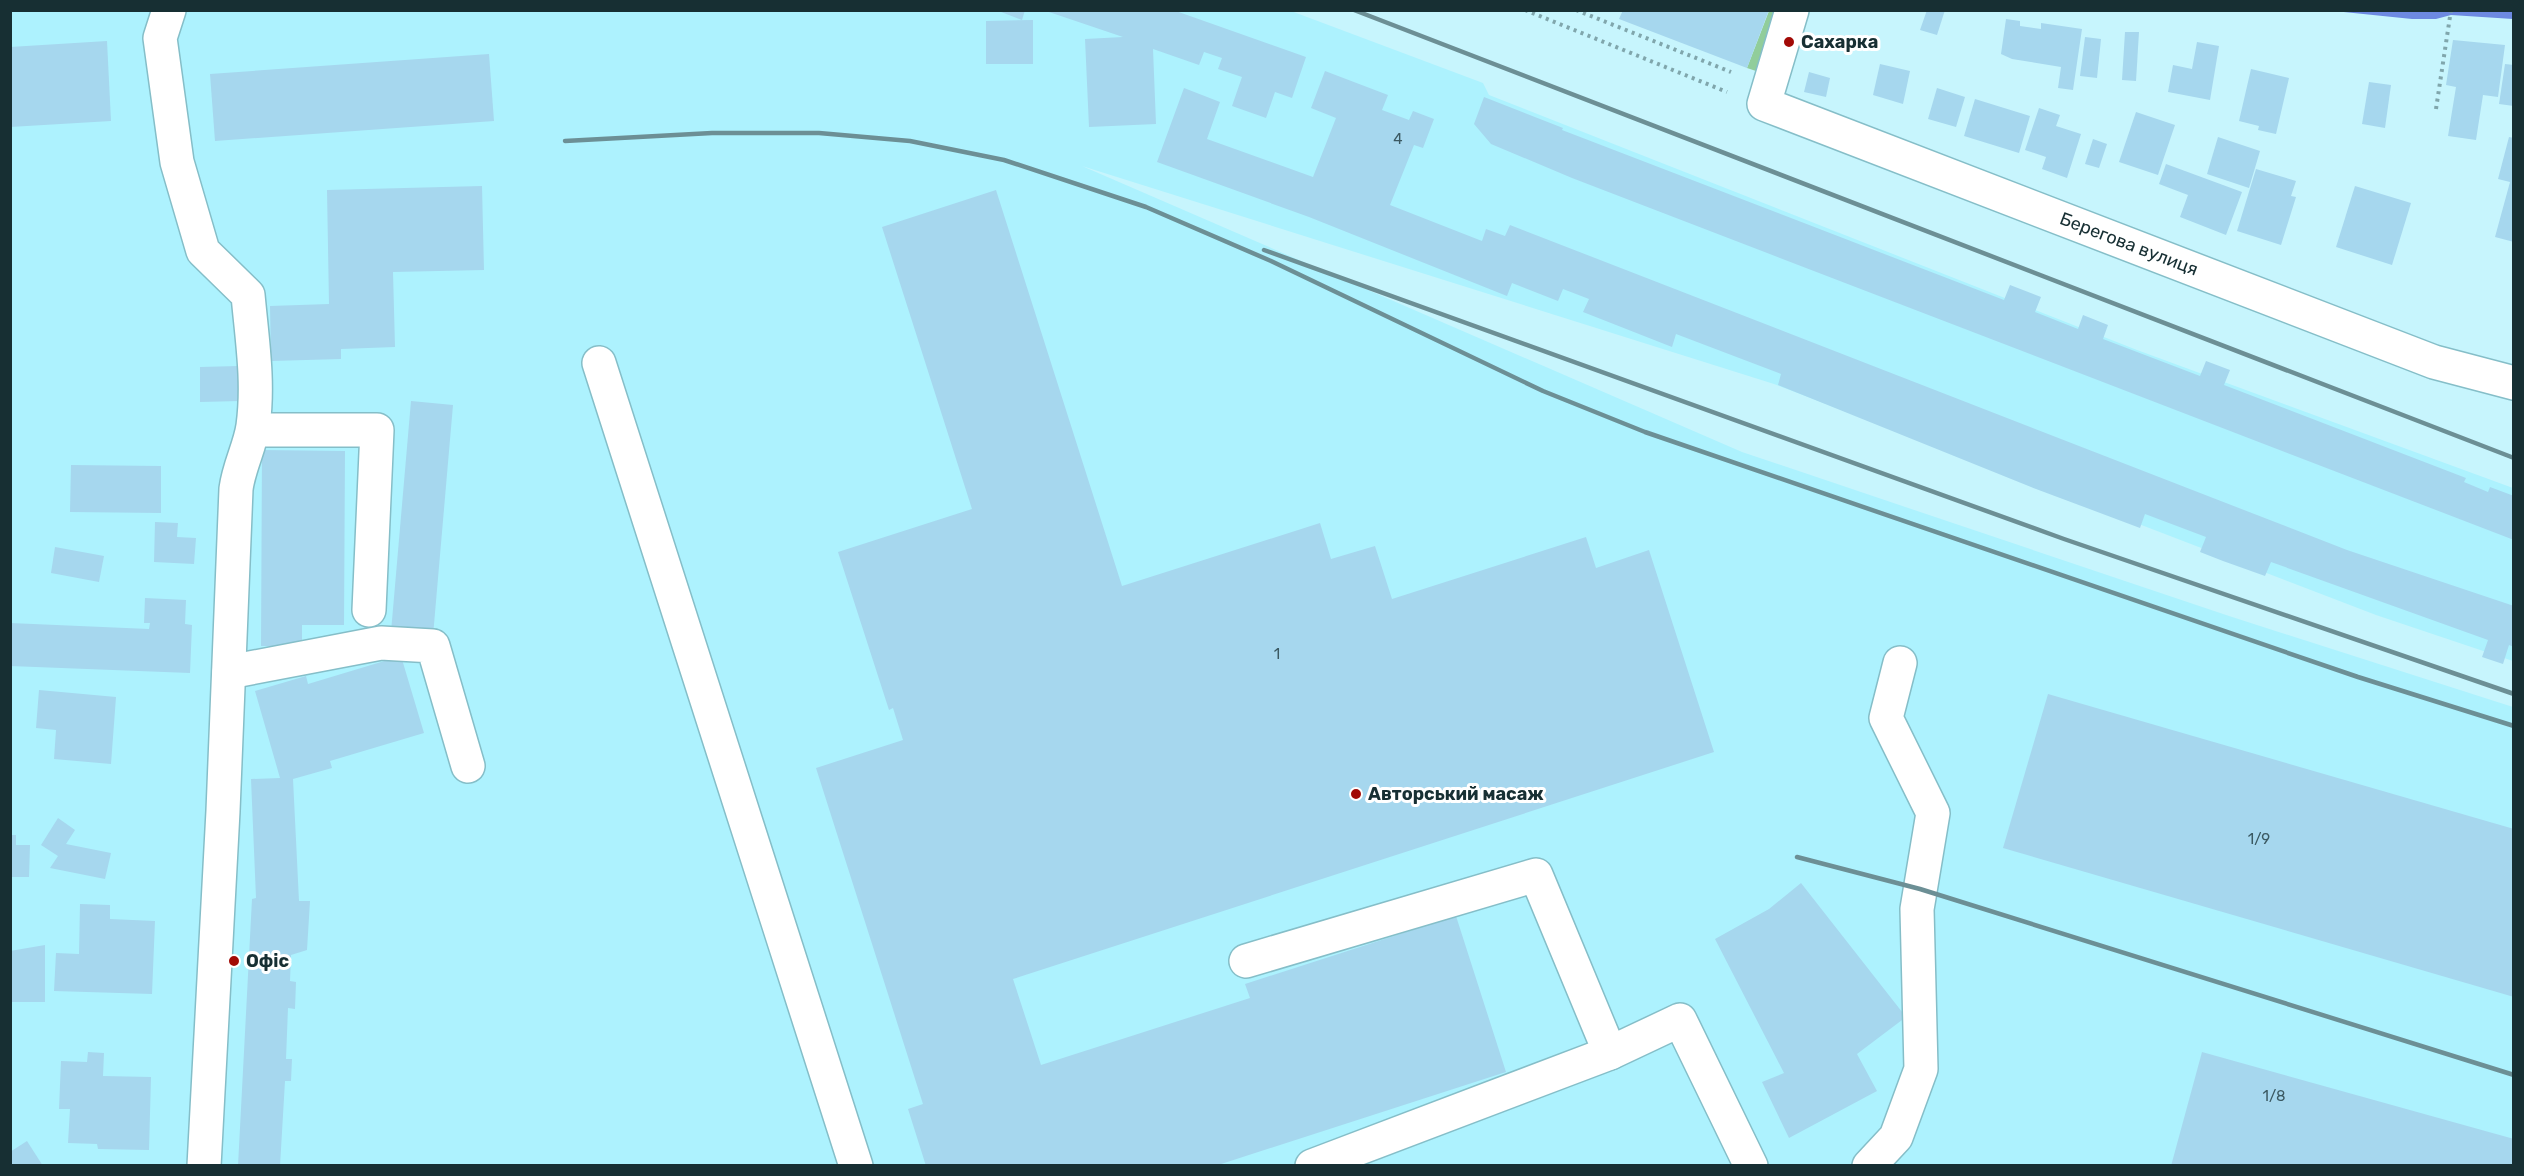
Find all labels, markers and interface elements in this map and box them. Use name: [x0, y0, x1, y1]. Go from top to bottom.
place label: Сахарка: [1801, 31, 1878, 53]
marker: Сахарка: [1782, 35, 1796, 49]
house number: 4: [1393, 130, 1403, 148]
street label: Берегова вулиця: [2057, 207, 2201, 281]
house number: 1: [1274, 645, 1280, 663]
place label: Авторський масаж: [1368, 783, 1544, 805]
marker: Авторський масаж: [1349, 787, 1363, 801]
house number: 1/9: [2248, 830, 2270, 848]
place label: Офіс: [246, 950, 289, 972]
marker: Офіс: [227, 954, 241, 968]
house number: 1/8: [2263, 1087, 2285, 1105]

